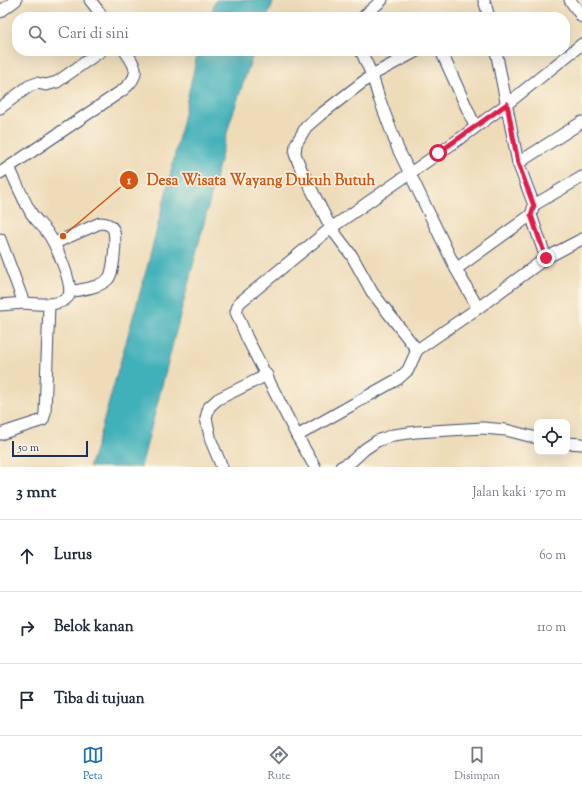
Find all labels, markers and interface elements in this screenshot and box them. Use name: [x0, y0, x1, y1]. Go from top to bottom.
search box: [12, 12, 570, 56]
icon: search: [26, 23, 48, 45]
text: Cari di sini: [58, 24, 129, 45]
route start: [429, 144, 447, 162]
callout: Desa Wisata Wayang Dukuh Butuh: [119, 166, 383, 193]
text: Desa Wisata Wayang Dukuh Butuh: [147, 171, 376, 192]
text: 1: [126, 172, 132, 190]
route end: [537, 249, 555, 267]
map controls: [534, 419, 570, 455]
button: locate: [534, 419, 570, 455]
scale bar: [12, 439, 88, 458]
text: 50 m: [18, 440, 39, 456]
text: 3 mnt: [16, 481, 56, 505]
text: Jalan kaki · 170 m: [472, 484, 566, 502]
icon: ahead: [16, 545, 38, 567]
text: Lurus: [54, 545, 92, 566]
text: 60 m: [539, 547, 566, 565]
icon: right: [16, 617, 38, 639]
text: Belok kanan: [54, 617, 134, 638]
text: 110 m: [537, 619, 566, 637]
icon: arrive: [16, 689, 38, 711]
text: Tiba di tujuan: [54, 689, 145, 710]
tab: Peta: [82, 744, 104, 784]
tab: Rute: [268, 744, 290, 784]
tab: Disimpan: [454, 744, 500, 784]

